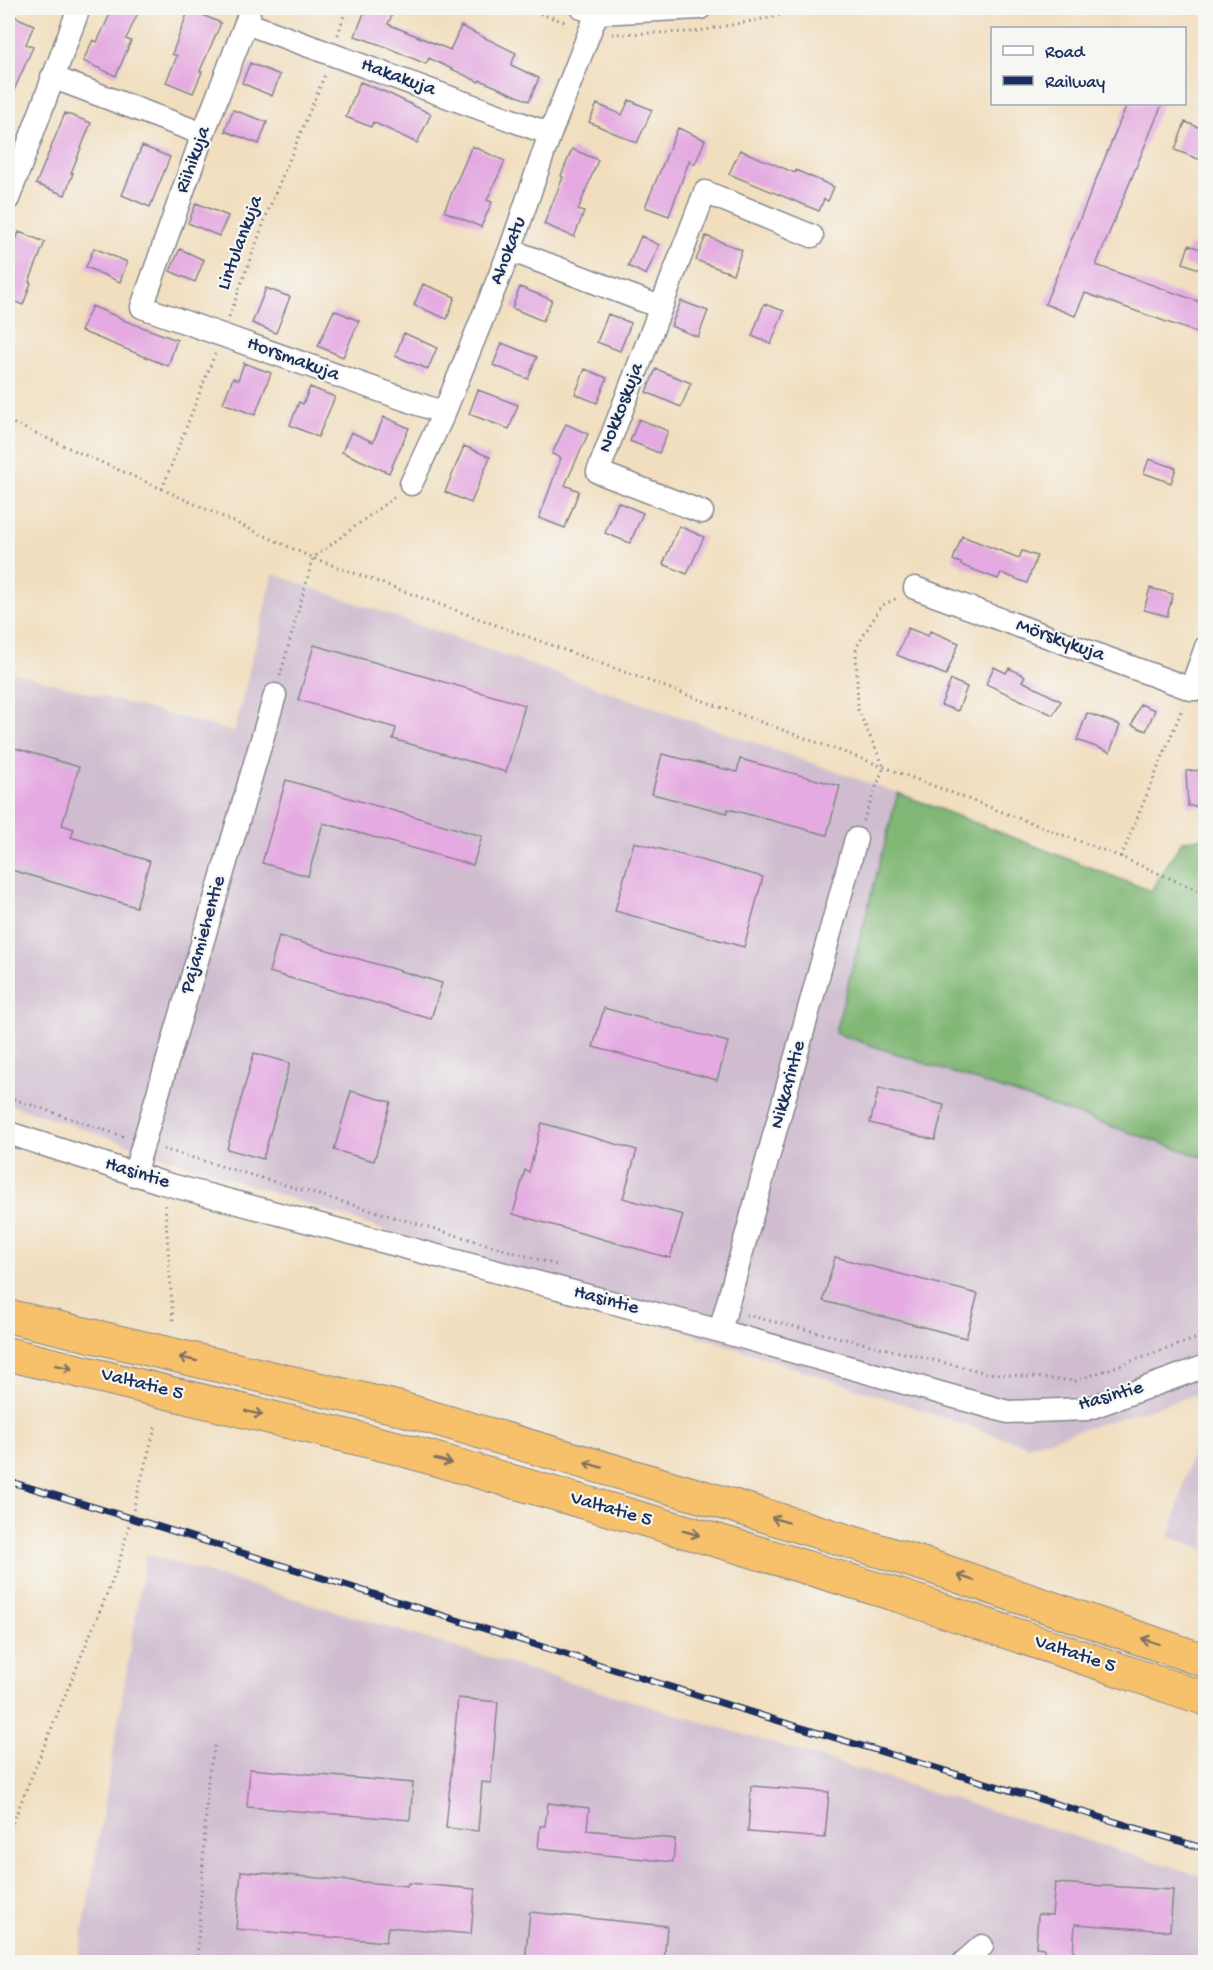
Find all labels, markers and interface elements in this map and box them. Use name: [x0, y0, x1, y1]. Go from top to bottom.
legend: [991, 27, 1186, 105]
text: Road: [1045, 43, 1086, 64]
street label: Hakakuja: [358, 54, 439, 102]
text: Railway: [1045, 73, 1105, 94]
street label: Riihikuja: [171, 123, 217, 197]
street label: Lintulankuja: [213, 192, 269, 293]
street label: Ahokatu: [486, 213, 533, 288]
street label: Horsmakuja: [244, 333, 343, 388]
street label: Nokkoskuja: [594, 359, 650, 456]
street label: Mörskykuja: [1013, 614, 1108, 668]
street label: Pajamiehentie: [176, 873, 232, 997]
street label: Nikkarintie: [766, 1038, 812, 1131]
street label: Hasintie: [102, 1153, 173, 1195]
street label: Hasintie: [571, 1281, 642, 1321]
one-way arrow: [179, 1352, 198, 1364]
one-way arrow: [54, 1362, 74, 1373]
street label: Valtatie 5: [98, 1363, 186, 1406]
street label: Hasintie: [1076, 1377, 1147, 1417]
one-way arrow: [244, 1407, 263, 1419]
one-way arrow: [433, 1456, 452, 1468]
one-way arrow: [584, 1459, 603, 1470]
street label: Valtatie 5: [567, 1487, 655, 1533]
one-way arrow: [771, 1514, 790, 1525]
one-way arrow: [681, 1528, 700, 1539]
one-way arrow: [957, 1572, 976, 1583]
street label: Valtatie 5: [1031, 1631, 1118, 1679]
one-way arrow: [1141, 1635, 1160, 1646]

